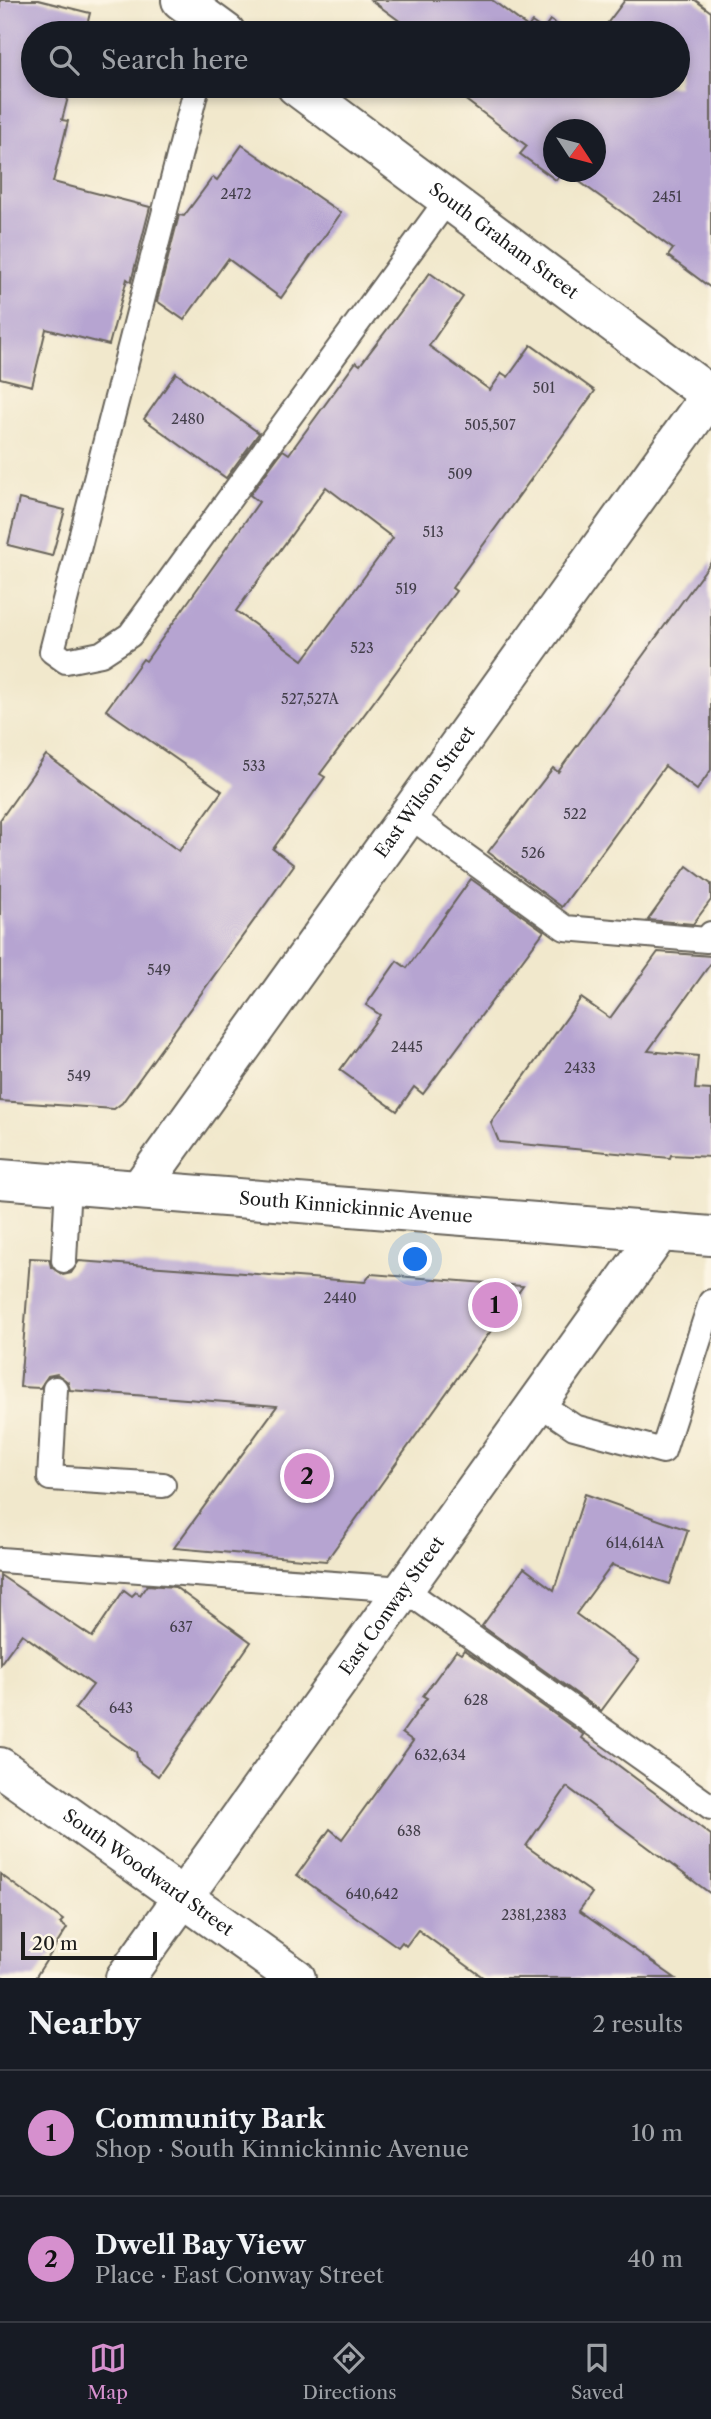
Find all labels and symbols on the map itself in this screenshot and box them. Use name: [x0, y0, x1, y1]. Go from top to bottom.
north arrow: [543, 119, 606, 182]
street label: South Graham Street: [425, 178, 583, 304]
house number: 2472: [220, 185, 252, 203]
house number: 2451: [652, 188, 682, 206]
house number: 501: [533, 379, 555, 397]
house number: 2480: [171, 410, 205, 428]
house number: 505,507: [464, 416, 516, 434]
house number: 509: [448, 465, 472, 483]
house number: 513: [422, 523, 444, 541]
house number: 519: [395, 580, 417, 598]
house number: 523: [350, 639, 374, 657]
house number: 527,527A: [281, 690, 340, 708]
street label: East Wilson Street: [370, 721, 480, 862]
house number: 533: [242, 757, 266, 775]
house number: 522: [563, 805, 587, 823]
house number: 526: [521, 844, 545, 862]
house number: 549: [147, 961, 171, 979]
house number: 2445: [391, 1038, 423, 1056]
house number: 2433: [564, 1059, 596, 1077]
house number: 549: [67, 1067, 91, 1085]
street label: South Kinnickinnic Avenue: [238, 1187, 473, 1228]
your location: [398, 1242, 432, 1276]
pin: 1: [472, 1279, 518, 1331]
house number: 2440: [323, 1289, 357, 1307]
pin: 2: [284, 1450, 330, 1502]
street label: East Conway Street: [335, 1532, 449, 1679]
house number: 614,614A: [606, 1534, 665, 1552]
house number: 637: [170, 1618, 192, 1636]
house number: 628: [464, 1691, 488, 1709]
house number: 643: [109, 1699, 133, 1717]
house number: 632,634: [414, 1746, 466, 1764]
street label: South Woodward Street: [59, 1805, 238, 1941]
house number: 638: [397, 1822, 421, 1840]
house number: 640,642: [346, 1885, 398, 1903]
house number: 2381,2383: [501, 1906, 567, 1924]
scale bar: [21, 1929, 158, 1961]

